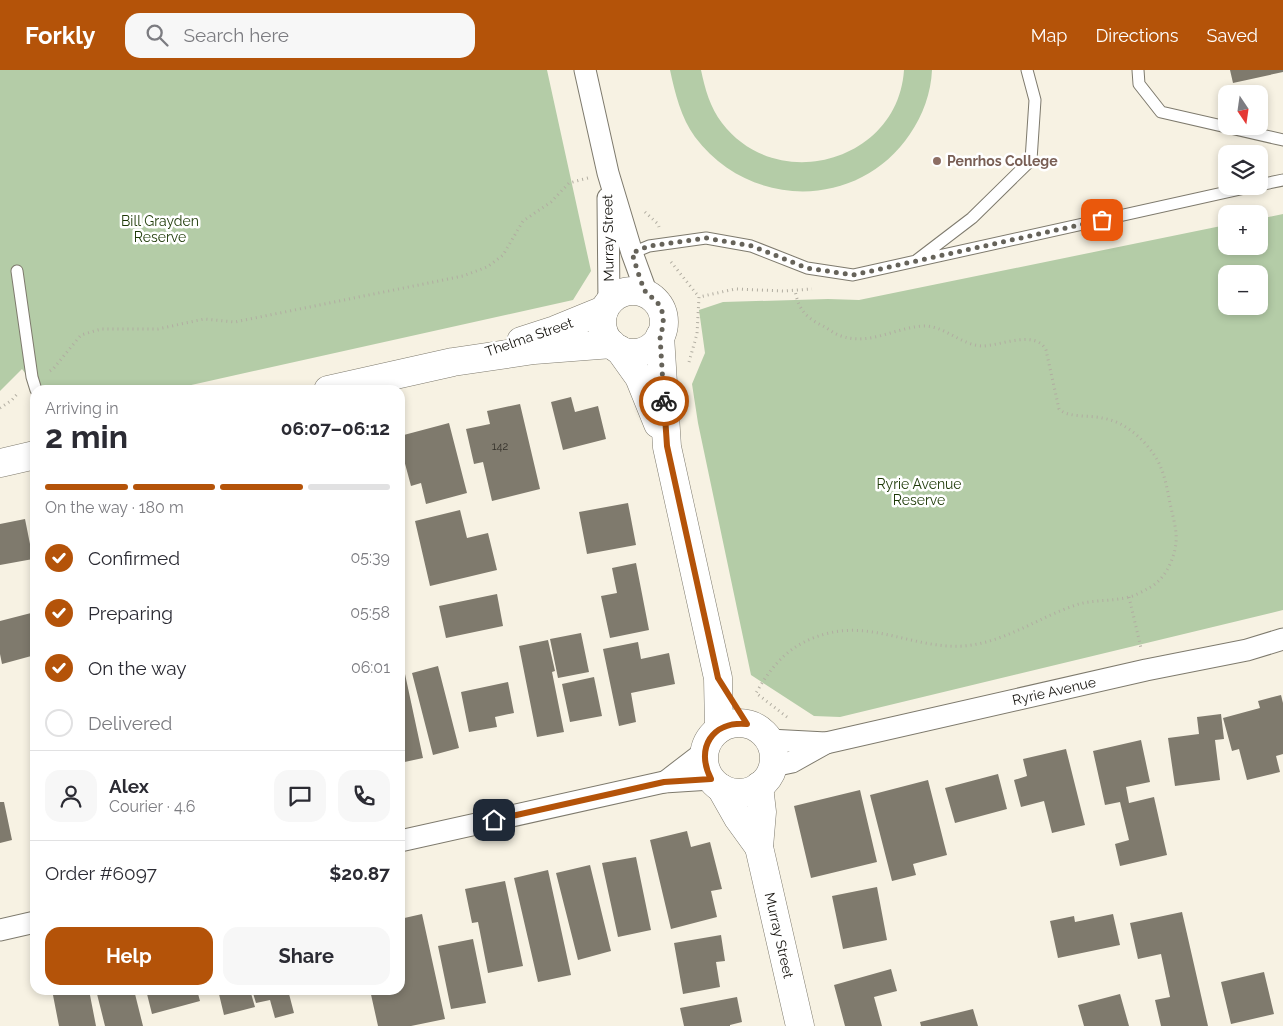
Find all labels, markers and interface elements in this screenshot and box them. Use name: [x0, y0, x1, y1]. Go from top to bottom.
search box: [125, 13, 475, 58]
text: Forkly: [25, 21, 95, 50]
icon: search: [143, 21, 171, 49]
text: Search here: [183, 24, 289, 46]
text: Map: [1031, 25, 1067, 46]
text: Directions: [1095, 25, 1179, 46]
text: Saved: [1207, 25, 1258, 46]
north arrow: [1218, 85, 1268, 135]
map controls: [1218, 85, 1268, 315]
button: layers: [1218, 145, 1268, 195]
place label: Penrhos College: [947, 153, 1058, 169]
marker: Penrhos College: [931, 155, 943, 167]
street label: Murray Street: [599, 194, 617, 282]
pin: [1081, 199, 1123, 241]
button: +: [1218, 205, 1268, 255]
icon: bag: [1088, 206, 1116, 234]
park label: Bill Grayden Reserve: [121, 213, 199, 245]
button: −: [1218, 265, 1268, 315]
street label: Thelma Street: [483, 314, 575, 359]
courier: [639, 376, 689, 426]
icon: bike: [650, 387, 678, 415]
text: Arriving in: [45, 399, 119, 418]
text: 06:07–06:12: [281, 417, 390, 439]
text: 2 min: [45, 418, 128, 455]
house number: 142: [492, 440, 508, 453]
park label: Ryrie Avenue Reserve: [876, 476, 962, 508]
text: On the way · 180 m: [45, 498, 184, 517]
icon: check: [45, 544, 73, 572]
text: Confirmed: [88, 547, 180, 569]
text: 05:39: [351, 548, 390, 567]
icon: check: [45, 599, 73, 627]
text: Preparing: [88, 602, 173, 624]
text: 05:58: [350, 603, 390, 622]
icon: check: [45, 654, 73, 682]
text: On the way: [88, 657, 187, 679]
text: 06:01: [351, 658, 390, 677]
street label: Ryrie Avenue: [1011, 674, 1097, 708]
text: Delivered: [88, 712, 172, 734]
button: person: [45, 770, 97, 822]
button: chat: [274, 770, 326, 822]
button: phone: [338, 770, 390, 822]
text: Alex: [109, 775, 149, 797]
text: Courier · 4.6: [109, 797, 195, 816]
pin: [473, 799, 515, 841]
icon: home: [480, 806, 508, 834]
text: Order #6097: [45, 862, 157, 884]
text: $20.87: [329, 862, 390, 884]
street label: Murray Street: [762, 891, 797, 980]
button: Help: [45, 927, 213, 985]
button: Share: [223, 927, 390, 985]

